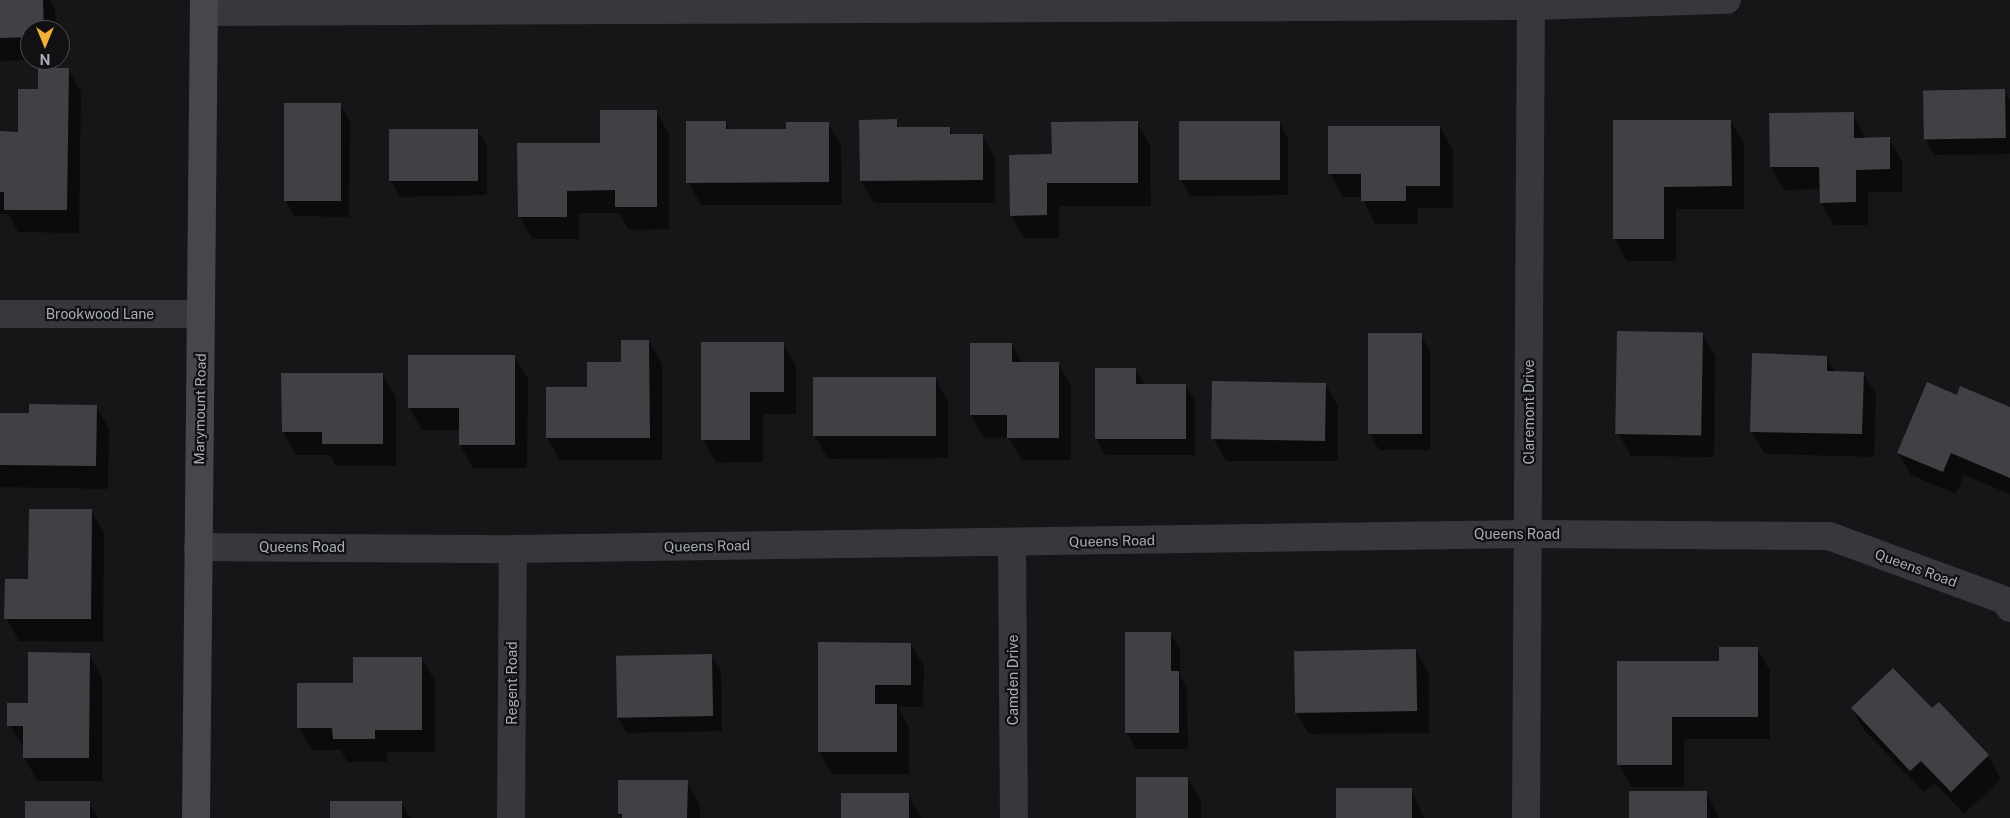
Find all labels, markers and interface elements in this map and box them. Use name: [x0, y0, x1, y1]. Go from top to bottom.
north arrow: [20, 20, 70, 70]
text: N: [40, 51, 50, 67]
street label: Brookwood Lane: [46, 306, 154, 322]
street label: Marymount Road: [191, 353, 209, 465]
street label: Claremont Drive: [1521, 360, 1537, 464]
street label: Queens Road: [1474, 526, 1560, 542]
street label: Queens Road: [1069, 532, 1155, 550]
street label: Queens Road: [664, 537, 750, 555]
street label: Queens Road: [259, 539, 345, 555]
street label: Queens Road: [1873, 545, 1959, 591]
street label: Camden Drive: [1005, 635, 1021, 725]
street label: Regent Road: [504, 641, 520, 725]

